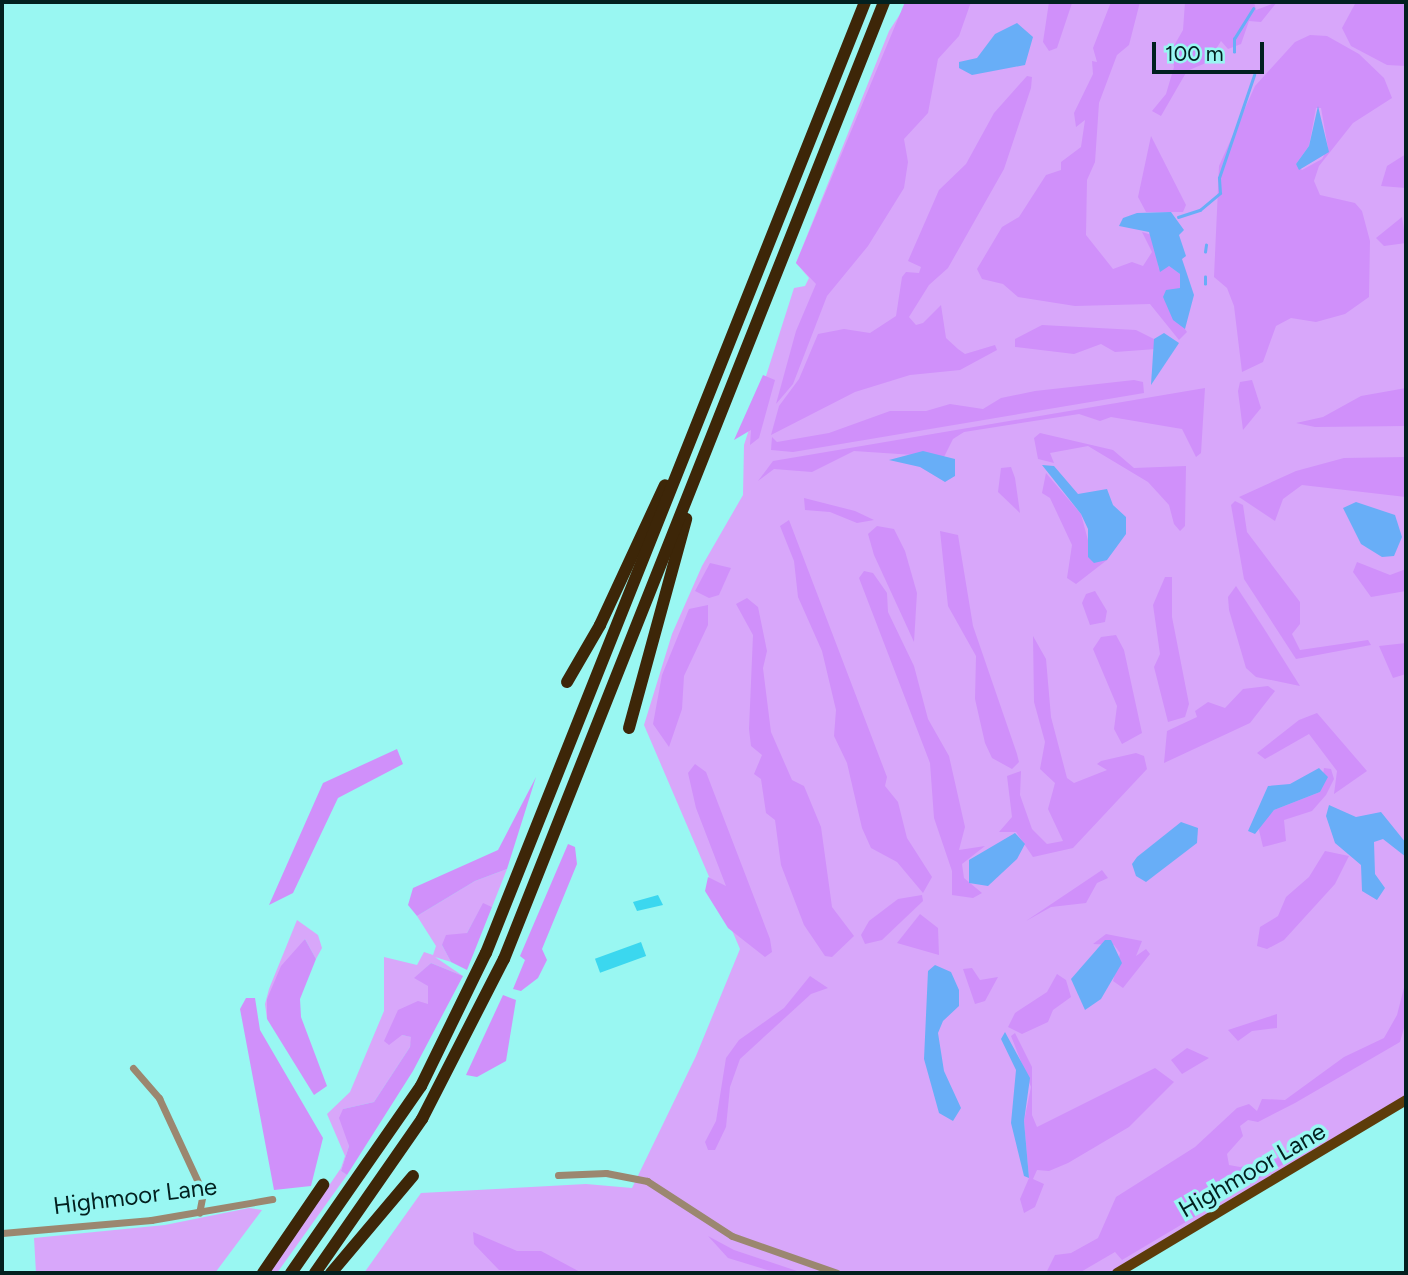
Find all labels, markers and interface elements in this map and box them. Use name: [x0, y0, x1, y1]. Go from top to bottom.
scale bar: [1156, 28, 1268, 72]
text: 100 m: [1165, 41, 1224, 66]
street label: Highmoor Lane: [1174, 1116, 1330, 1224]
street label: Highmoor Lane: [52, 1172, 218, 1220]

